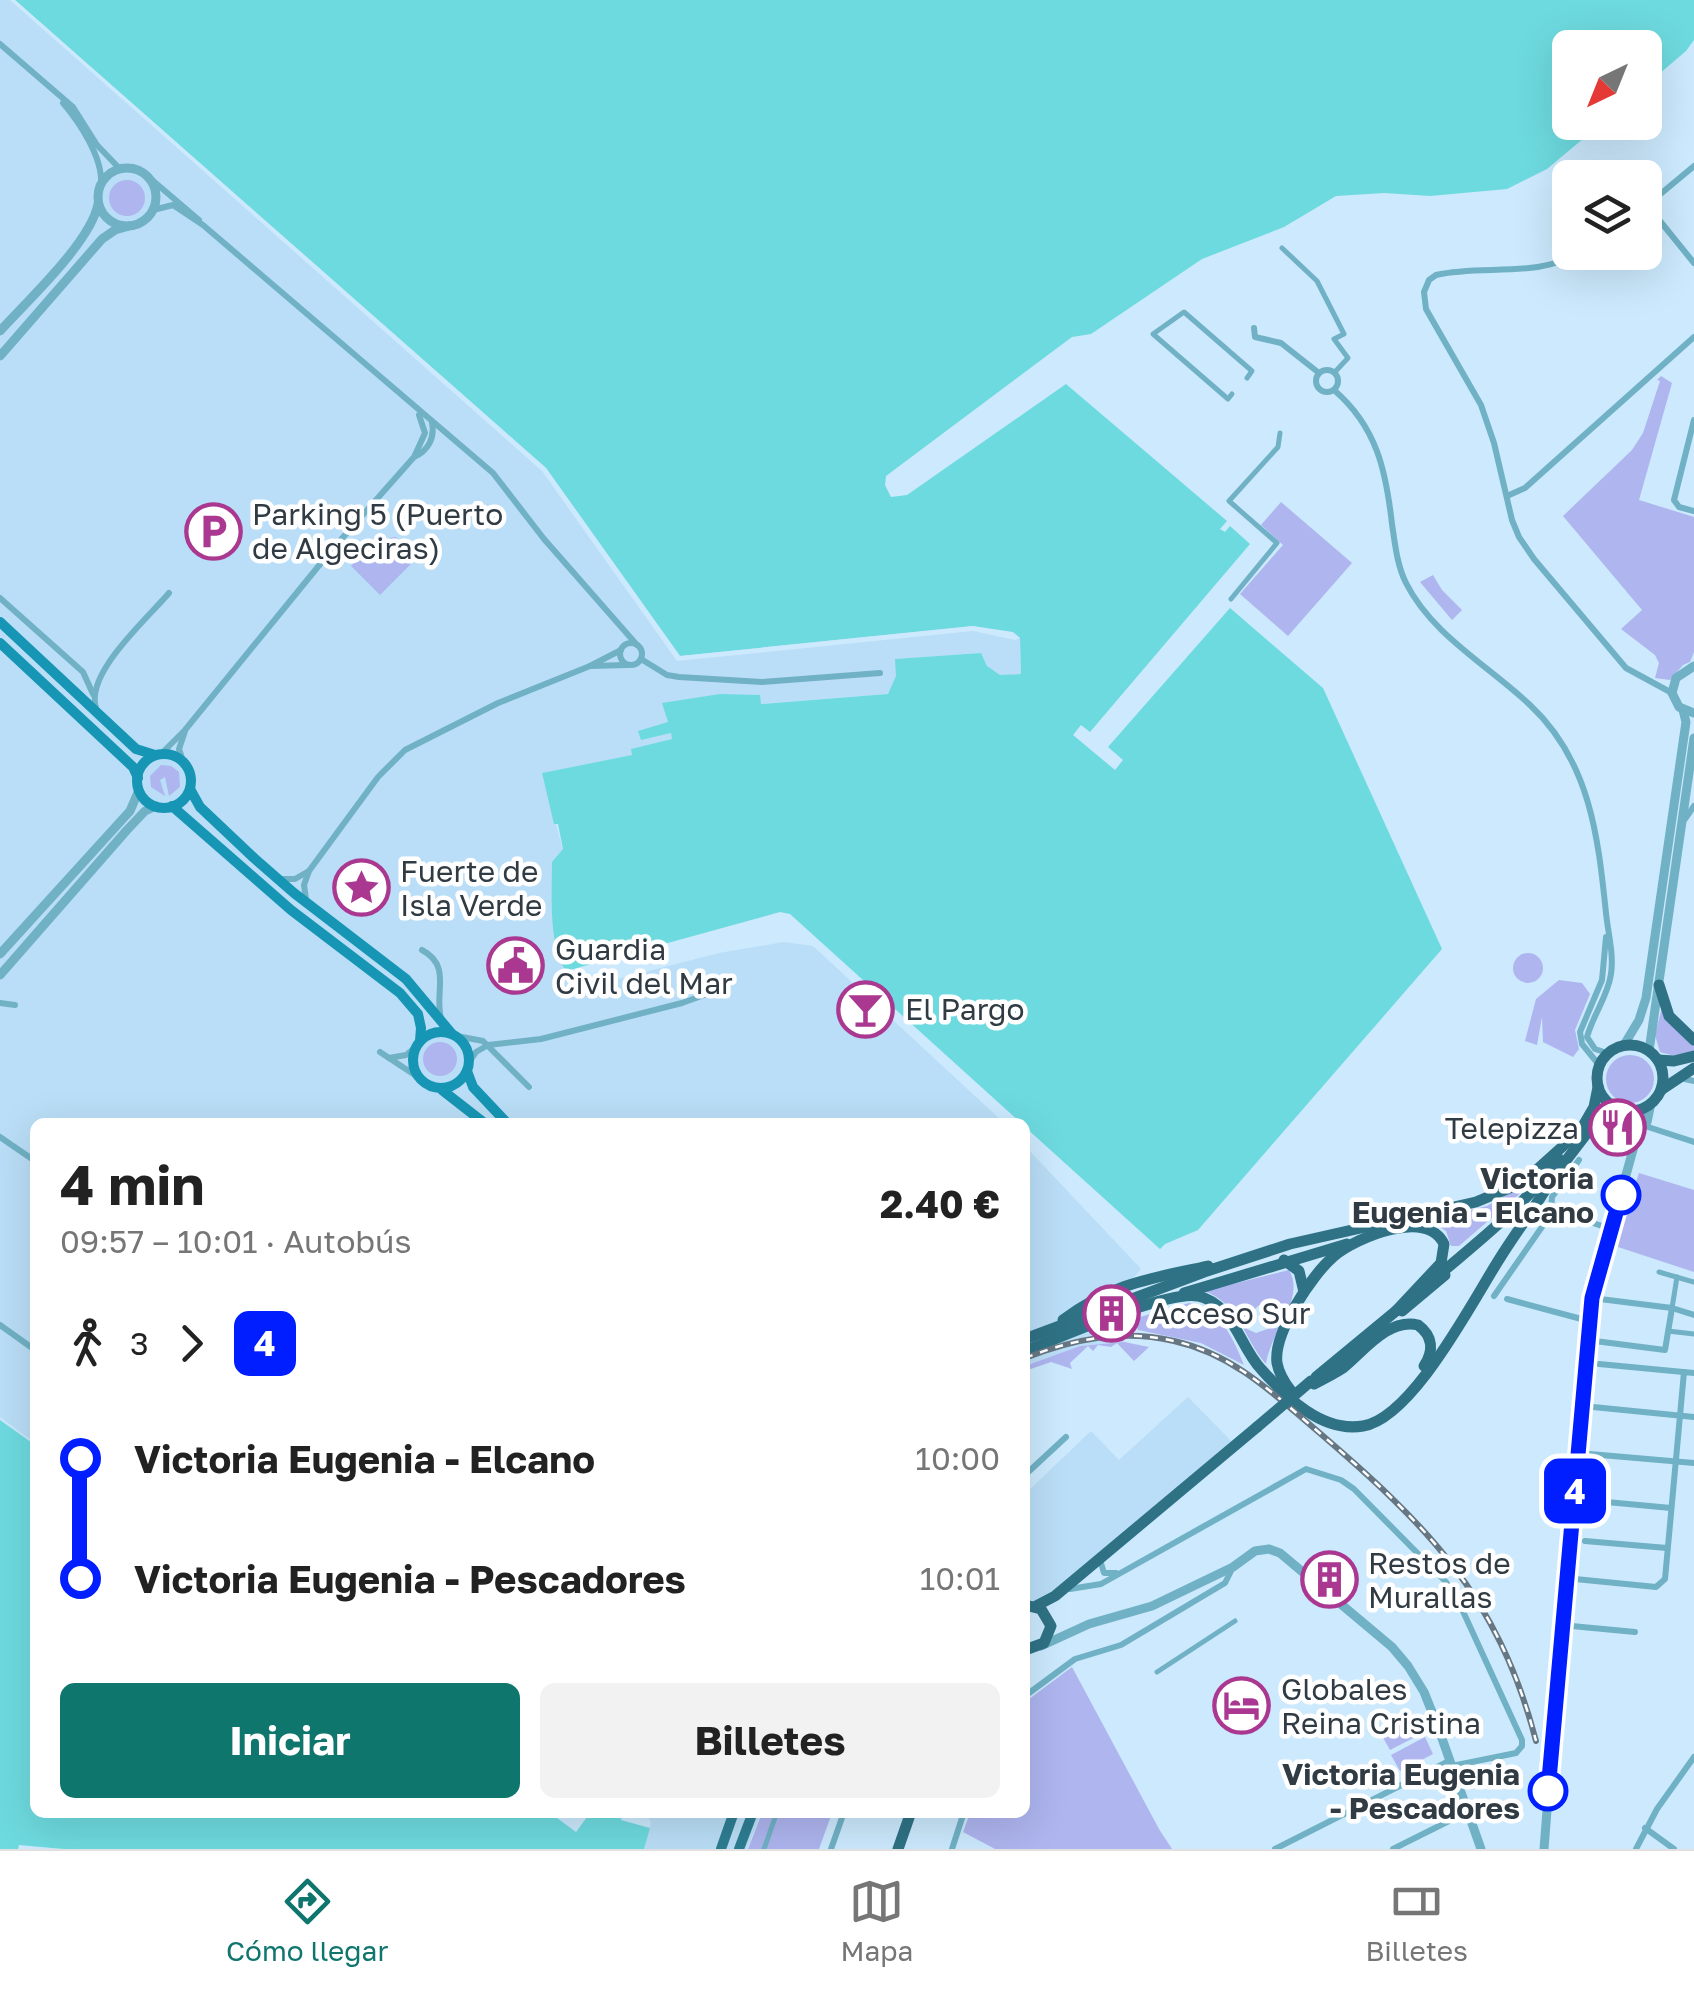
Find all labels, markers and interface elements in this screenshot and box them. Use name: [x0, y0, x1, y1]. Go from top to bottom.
north arrow: [1552, 30, 1662, 140]
map controls: [1552, 30, 1662, 270]
button: layers: [1552, 160, 1662, 270]
place label: Parking 5 (Puerto de Algeciras): [252, 496, 503, 566]
parking icon: Parking 5 (Puerto de Algeciras): [183, 501, 243, 561]
place label: Fuerte de Isla Verde: [400, 853, 542, 923]
place icon: Fuerte de Isla Verde: [331, 858, 391, 918]
place label: Guardia Civil del Mar: [555, 931, 733, 1001]
public building icon: Guardia Civil del Mar: [486, 936, 546, 996]
bar icon: El Pargo: [836, 979, 896, 1039]
place label: El Pargo: [905, 991, 1025, 1027]
restaurant icon: Telepizza: [1588, 1098, 1648, 1158]
place label: Telepizza: [1445, 1110, 1579, 1146]
text: 4 min: [60, 1151, 205, 1217]
place label: Victoria Eugenia - Elcano: [1352, 1160, 1594, 1230]
marker: Victoria Eugenia - Elcano: [1602, 1176, 1640, 1214]
text: 2.40 €: [880, 1181, 1000, 1226]
text: 09:57 – 10:01 · Autobús: [60, 1222, 411, 1260]
building icon: Acceso Sur: [1081, 1283, 1141, 1343]
place label: Acceso Sur: [1150, 1295, 1311, 1331]
icon: walk: [60, 1316, 115, 1371]
icon: forward: [164, 1316, 219, 1371]
text: 4: [254, 1322, 276, 1364]
text: 3: [130, 1324, 149, 1362]
text: Victoria Eugenia - Elcano: [134, 1436, 595, 1481]
text: 10:00: [915, 1439, 1000, 1477]
line badge: 4: [1542, 1458, 1608, 1524]
text: 4: [1564, 1470, 1586, 1512]
place label: Restos de Murallas: [1368, 1545, 1511, 1615]
building icon: Restos de Murallas: [1299, 1550, 1359, 1610]
text: Victoria Eugenia - Pescadores: [134, 1556, 686, 1601]
text: 10:01: [920, 1559, 1000, 1597]
place label: Globales Reina Cristina: [1281, 1671, 1481, 1741]
hotel icon: Globales Reina Cristina: [1212, 1676, 1272, 1736]
button: Iniciar: [60, 1683, 520, 1798]
button: Billetes: [540, 1683, 1000, 1798]
place label: Victoria Eugenia - Pescadores: [1282, 1756, 1520, 1826]
marker: Victoria Eugenia - Pescadores: [1529, 1772, 1567, 1810]
tab: Cómo llegar: [226, 1874, 388, 1967]
tab: Mapa: [840, 1874, 913, 1967]
tab: Billetes: [1365, 1874, 1468, 1967]

